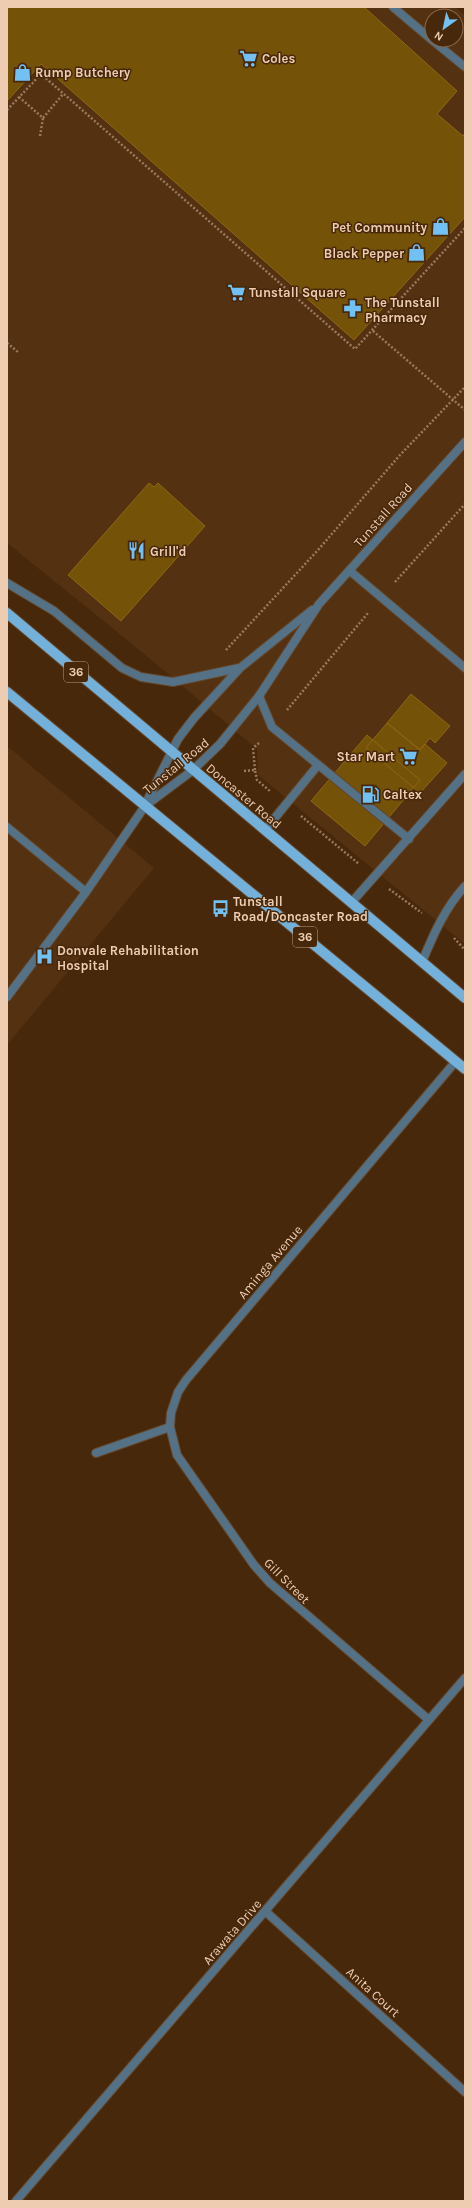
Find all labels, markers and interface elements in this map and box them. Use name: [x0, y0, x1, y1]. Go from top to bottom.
north arrow: [424, 8, 464, 48]
text: N: [432, 28, 446, 44]
supermarket icon: Coles: [239, 48, 259, 68]
place label: Coles: [262, 51, 295, 66]
shop icon: Rump Butchery: [12, 62, 32, 82]
place label: Rump Butchery: [35, 65, 131, 80]
shop icon: Pet Community: [430, 217, 450, 237]
place label: Pet Community: [332, 220, 427, 235]
shop icon: Black Pepper: [407, 243, 427, 263]
place label: Black Pepper: [324, 246, 405, 261]
supermarket icon: Tunstall Square: [226, 282, 246, 302]
place label: Tunstall Square: [249, 285, 346, 301]
place label: The Tunstall Pharmacy: [365, 295, 440, 325]
pharmacy icon: The Tunstall Pharmacy: [342, 299, 362, 319]
street label: Tunstall Road: [350, 480, 416, 550]
restaurant icon: Grill'd: [127, 541, 147, 561]
place label: Grill'd: [150, 544, 186, 559]
road number: 36: [64, 662, 88, 682]
street label: Tunstall Road: [140, 735, 212, 797]
supermarket icon: Star Mart: [398, 746, 418, 766]
place label: Star Mart: [336, 749, 395, 764]
street label: Doncaster Road: [203, 760, 285, 832]
fuel station icon: Caltex: [360, 784, 380, 804]
place label: Caltex: [383, 787, 422, 802]
place label: Tunstall Road/Doncaster Road: [233, 894, 368, 924]
bus stop icon: Tunstall Road/Doncaster Road: [210, 898, 230, 918]
road number: 36: [293, 927, 317, 947]
place label: Donvale Rehabilitation Hospital: [57, 943, 199, 973]
hospital icon: Donvale Rehabilitation Hospital: [34, 947, 54, 967]
street label: Aminga Avenue: [235, 1222, 305, 1302]
street label: Gill Street: [261, 1555, 313, 1607]
street label: Arawata Drive: [200, 1896, 265, 1968]
street label: Anita Court: [343, 1964, 403, 2020]

